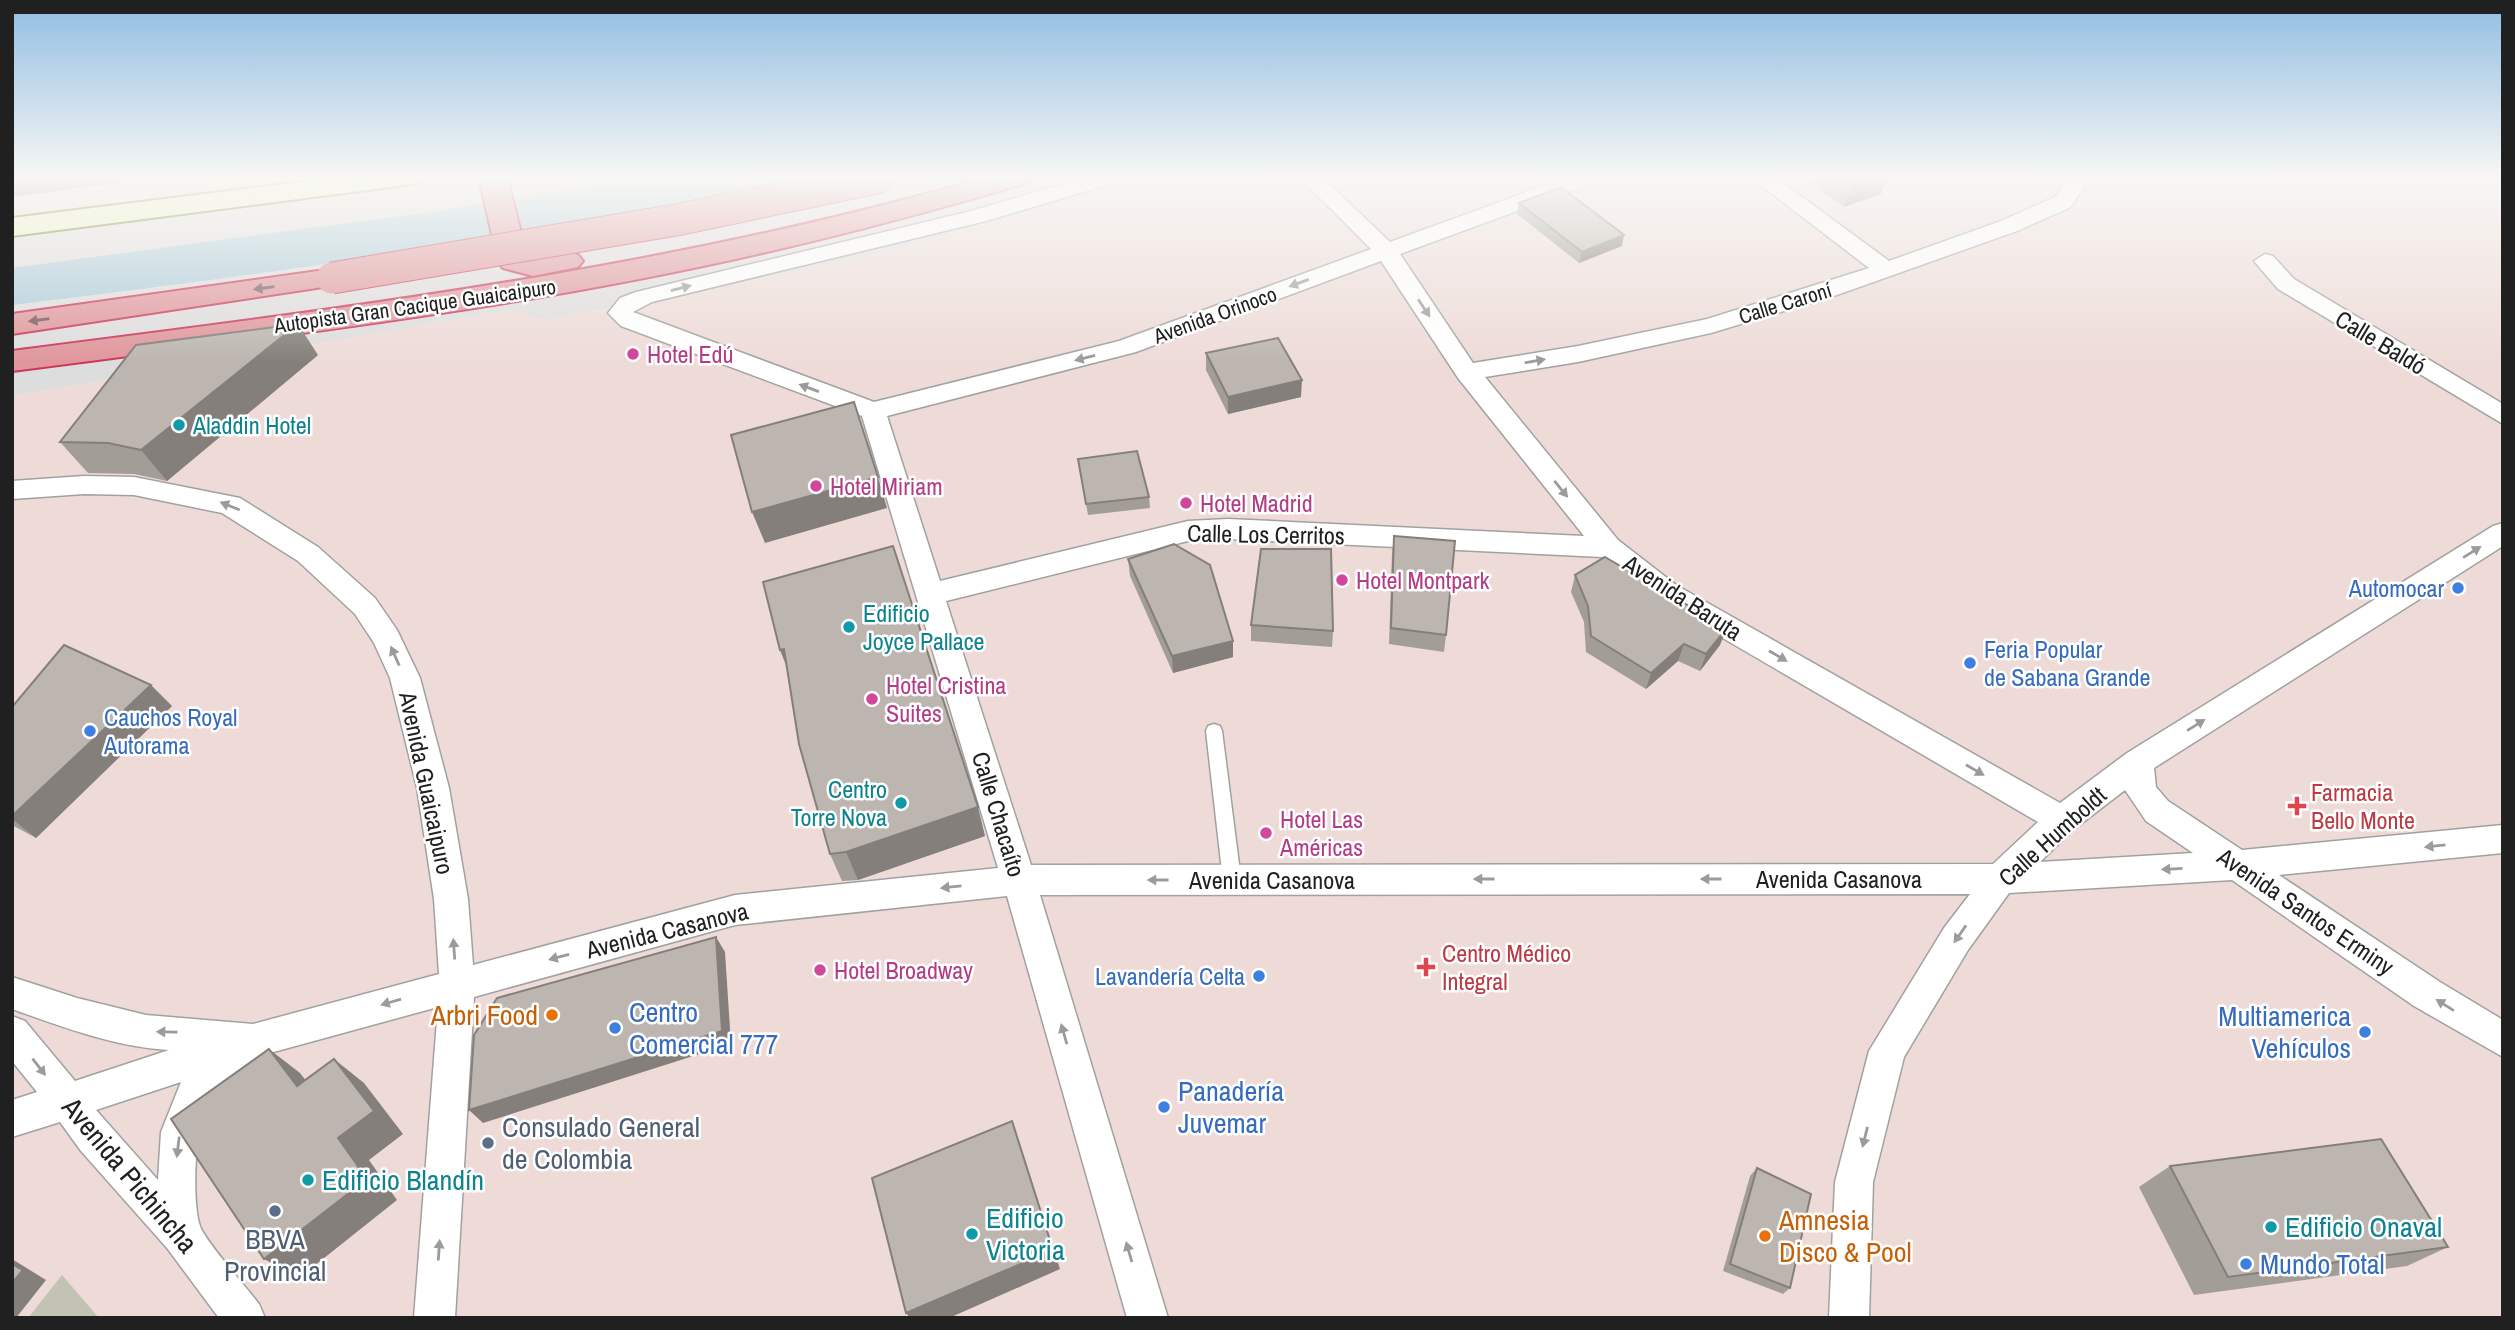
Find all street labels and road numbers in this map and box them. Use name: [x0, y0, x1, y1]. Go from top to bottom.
street label: Autopista Gran Cacique Guaicaipuro: [271, 272, 558, 340]
street label: Calle Caroní: [1735, 275, 1835, 331]
street label: Avenida Orinoco: [1149, 279, 1281, 351]
street label: Calle Baldó: [2330, 302, 2432, 382]
street label: Calle Los Cerritos: [1187, 517, 1345, 551]
street label: Avenida Baruta: [1617, 546, 1749, 647]
street label: Avenida Guaicaipuro: [392, 688, 462, 877]
street label: Calle Chacaíto: [965, 748, 1033, 880]
street label: Calle Humboldt: [1991, 779, 2113, 893]
street label: Avenida Santos Erminy: [2211, 839, 2401, 982]
street label: Avenida Casanova: [1755, 863, 1922, 895]
street label: Avenida Casanova: [1188, 864, 1355, 896]
street label: Avenida Casanova: [582, 894, 751, 966]
street label: Avenida Pichincha: [53, 1088, 207, 1261]

